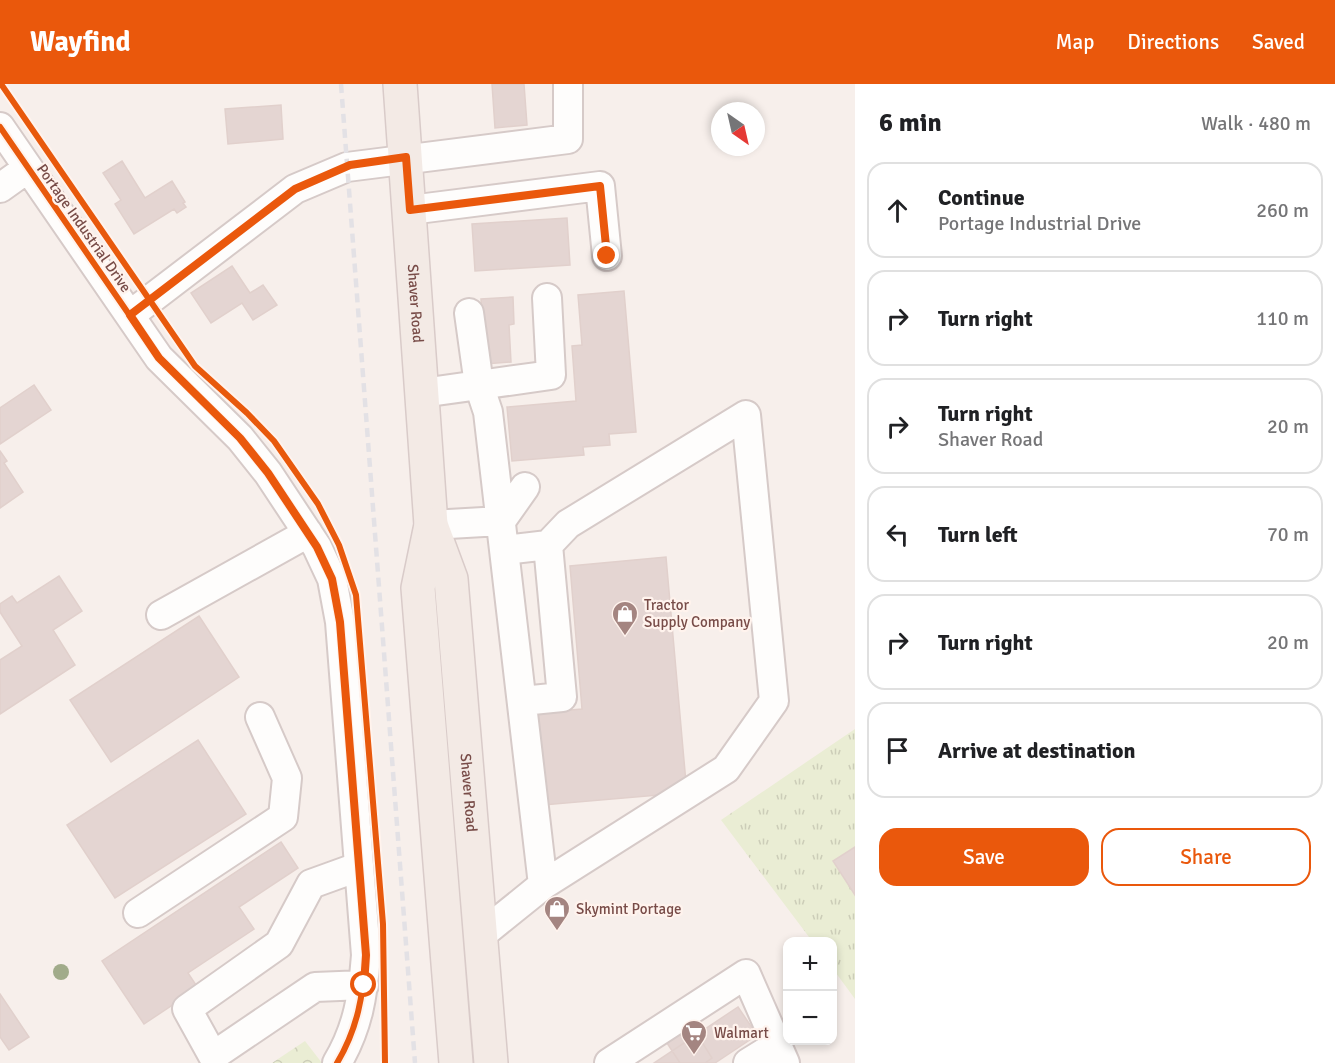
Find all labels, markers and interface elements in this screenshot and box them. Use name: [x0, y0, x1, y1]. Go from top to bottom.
text: Wayfind: [30, 25, 131, 59]
text: Map: [1056, 29, 1094, 55]
text: Directions: [1127, 29, 1219, 55]
text: Saved: [1252, 29, 1305, 55]
north arrow: [711, 102, 765, 156]
text: 6 min: [879, 107, 942, 139]
text: Walk · 480 m: [1201, 111, 1311, 136]
street label: Portage Industrial Drive: [33, 160, 135, 296]
text: Continue: [938, 184, 1025, 211]
icon: ahead: [881, 194, 914, 227]
text: 260 m: [1256, 198, 1309, 223]
text: Portage Industrial Drive: [938, 211, 1141, 236]
route end: [593, 242, 619, 268]
street label: Shaver Road: [404, 263, 427, 344]
icon: right: [881, 302, 914, 335]
text: Turn right: [938, 305, 1033, 332]
text: 110 m: [1256, 306, 1309, 331]
text: Turn right: [938, 400, 1033, 427]
icon: right: [881, 410, 914, 443]
text: 20 m: [1267, 414, 1309, 439]
text: Shaver Road: [938, 427, 1043, 452]
icon: left: [881, 518, 914, 551]
text: Turn left: [938, 521, 1018, 548]
text: 70 m: [1267, 522, 1309, 547]
place label: Tractor Supply Company: [644, 596, 750, 631]
shop icon: Tractor Supply Company: [610, 599, 640, 637]
icon: right: [881, 626, 914, 659]
text: Turn right: [938, 629, 1033, 656]
text: 20 m: [1267, 630, 1309, 655]
icon: arrive: [881, 734, 914, 767]
text: Arrive at destination: [938, 737, 1135, 764]
street label: Shaver Road: [456, 753, 481, 833]
button: Save: [879, 828, 1089, 886]
button: Share: [1101, 828, 1311, 886]
shop icon: Skymint Portage: [542, 894, 572, 932]
place label: Skymint Portage: [576, 900, 682, 918]
map controls: [783, 937, 837, 1045]
button: +: [783, 937, 837, 991]
route start: [350, 971, 376, 997]
button: −: [783, 991, 837, 1045]
supermarket icon: Walmart: [679, 1018, 709, 1056]
place label: Walmart: [714, 1024, 769, 1042]

